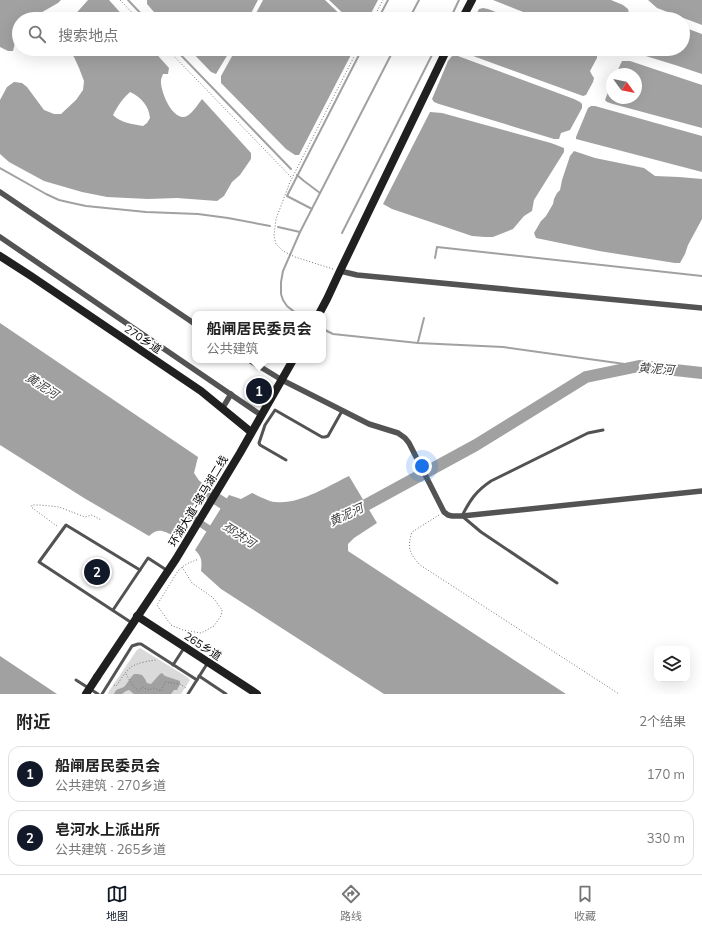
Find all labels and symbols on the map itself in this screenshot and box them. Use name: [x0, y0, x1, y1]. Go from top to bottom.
north arrow: [606, 68, 642, 104]
street label: 270乡道: [122, 322, 164, 356]
water label: 黄泥河: [638, 360, 677, 377]
water label: 黄泥河: [23, 369, 63, 403]
pin: 1: [246, 376, 272, 406]
street label: 环湖大道-骆马湖二线: [165, 453, 231, 549]
your location: [412, 456, 432, 476]
water label: 黄泥河: [326, 499, 367, 529]
water label: 邳洪河: [220, 518, 260, 552]
pin: 2: [84, 557, 110, 587]
street label: 265乡道: [182, 629, 224, 663]

